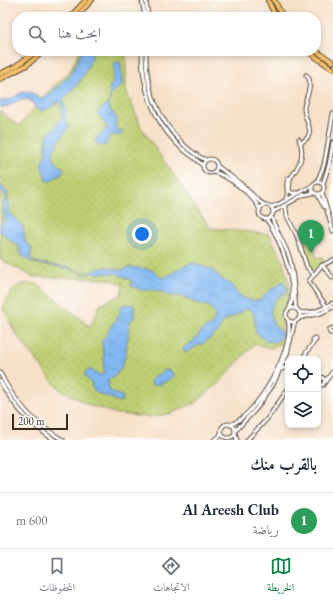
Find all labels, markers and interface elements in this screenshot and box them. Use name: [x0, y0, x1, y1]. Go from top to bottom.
search box: [12, 12, 321, 56]
icon: search: [26, 23, 48, 45]
text: ابحث هنا: [58, 23, 101, 42]
pin: 1: [298, 220, 324, 253]
your location: [132, 224, 152, 244]
map controls: [285, 356, 321, 428]
button: locate: [285, 356, 321, 392]
button: layers: [285, 392, 321, 428]
scale bar: [12, 412, 68, 431]
text: 200 m: [18, 414, 45, 428]
text: بالقرب منك: [250, 453, 317, 475]
text: Al Areesh Club: [183, 500, 279, 519]
text: 600 m: [16, 512, 47, 529]
text: 1: [301, 512, 307, 529]
text: رياضة: [253, 521, 279, 538]
tab: المحفوظات: [39, 555, 75, 598]
tab: الاتجاهات: [153, 555, 190, 598]
tab: الخريطة: [267, 555, 294, 598]

